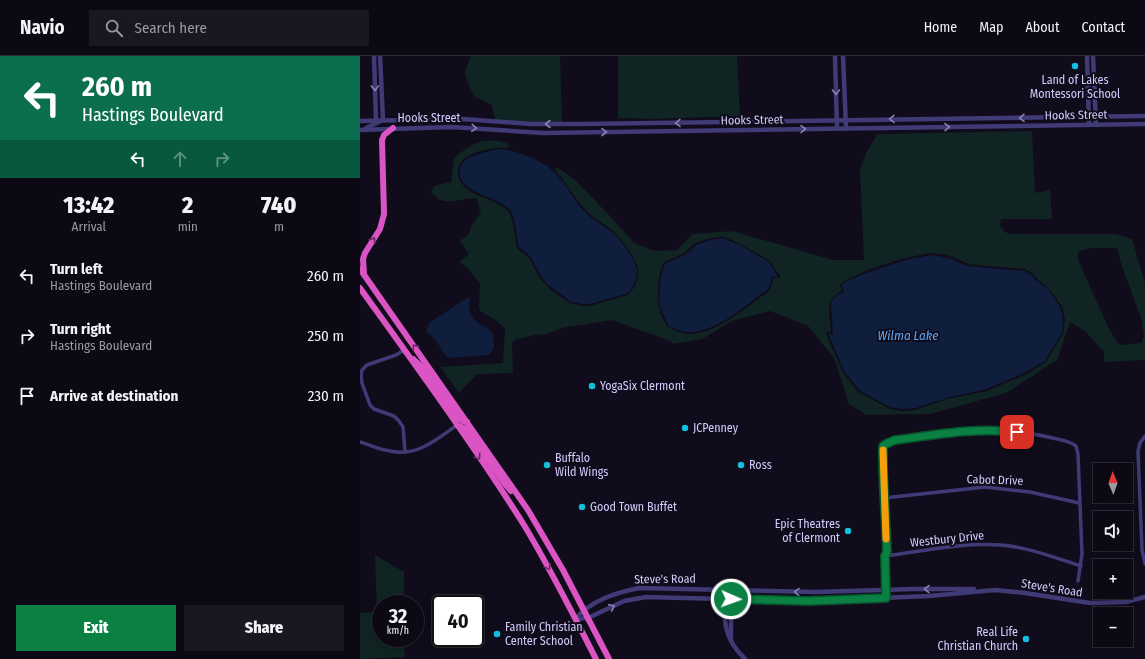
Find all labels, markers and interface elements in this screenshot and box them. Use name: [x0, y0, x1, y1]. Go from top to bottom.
search box: [89, 10, 369, 46]
text: Navio: [20, 16, 65, 39]
icon: search: [103, 17, 125, 39]
text: Search here: [135, 19, 207, 37]
text: Home: [924, 19, 957, 36]
text: Map: [979, 19, 1003, 36]
text: About: [1025, 19, 1060, 36]
text: Contact: [1082, 19, 1125, 36]
marker: Land of Lakes Montessori School: [1070, 61, 1080, 71]
text: 260 m: [82, 70, 152, 103]
icon: left: [16, 72, 68, 124]
place label: Land of Lakes Montessori School: [1030, 73, 1120, 101]
one-way arrow: [371, 85, 379, 91]
one-way arrow: [832, 89, 841, 95]
text: Hastings Boulevard: [82, 104, 224, 126]
street label: Hooks Street: [1044, 107, 1108, 123]
street label: Hooks Street: [398, 111, 461, 125]
street label: Hooks Street: [720, 112, 784, 128]
one-way arrow: [1019, 114, 1025, 122]
one-way arrow: [889, 115, 895, 123]
one-way arrow: [675, 119, 681, 127]
one-way arrow: [545, 120, 551, 128]
one-way arrow: [944, 123, 950, 131]
one-way arrow: [471, 124, 477, 133]
one-way arrow: [800, 125, 806, 133]
one-way arrow: [601, 128, 607, 136]
icon: left: [127, 148, 149, 170]
icon: ahead: [169, 148, 191, 170]
icon: right: [211, 148, 233, 170]
text: 13:42: [63, 191, 114, 219]
text: 2: [182, 191, 193, 219]
text: 740: [261, 191, 297, 219]
text: Arrival: [72, 219, 106, 234]
text: min: [178, 219, 198, 234]
text: m: [274, 219, 284, 234]
one-way arrow: [368, 237, 376, 244]
text: Turn left: [50, 260, 103, 278]
icon: left: [16, 265, 38, 287]
text: 260 m: [307, 267, 344, 285]
text: Hastings Boulevard: [50, 278, 152, 293]
text: Turn right: [50, 320, 111, 338]
icon: right: [16, 325, 38, 347]
text: 250 m: [308, 327, 344, 345]
water label: Wilma Lake: [878, 328, 938, 343]
text: Hastings Boulevard: [50, 338, 152, 353]
one-way arrow: [413, 345, 420, 352]
place label: YogaSix Clermont: [600, 379, 685, 393]
marker: YogaSix Clermont: [587, 381, 597, 391]
icon: arrive: [16, 385, 38, 407]
text: Arrive at destination: [50, 387, 178, 405]
text: 230 m: [308, 387, 344, 405]
pin: [1000, 415, 1034, 449]
place label: JCPenney: [693, 421, 739, 435]
icon: arrive: [1006, 421, 1028, 443]
marker: JCPenney: [680, 423, 690, 433]
place label: Buffalo Wild Wings: [555, 451, 608, 479]
one-way arrow: [473, 453, 481, 460]
place label: Ross: [749, 458, 772, 472]
marker: Buffalo Wild Wings: [542, 460, 552, 470]
marker: Ross: [736, 460, 746, 470]
north arrow: [1093, 463, 1133, 503]
map controls: [1093, 463, 1133, 647]
street label: Cabot Drive: [966, 472, 1024, 488]
place label: Good Town Buffet: [590, 500, 677, 514]
marker: Good Town Buffet: [577, 502, 587, 512]
button: sound: [1093, 511, 1133, 551]
place label: Epic Theatres of Clermont: [775, 517, 840, 545]
marker: Epic Theatres of Clermont: [843, 526, 853, 536]
street label: Westbury Drive: [909, 528, 985, 550]
button: +: [1093, 559, 1133, 599]
one-way arrow: [543, 563, 550, 570]
street label: Steve's Road: [634, 571, 696, 587]
street label: Steve's Road: [1020, 576, 1084, 600]
position arrow: [710, 578, 752, 620]
one-way arrow: [924, 585, 930, 593]
one-way arrow: [794, 588, 800, 596]
speed limit sign: 40: [432, 595, 484, 647]
text: 32: [389, 604, 407, 628]
one-way arrow: [607, 604, 615, 612]
button: Exit: [16, 605, 176, 651]
button: Share: [184, 605, 344, 651]
button: −: [1093, 607, 1133, 647]
place label: Family Christian Center School: [505, 620, 583, 648]
text: km/h: [387, 625, 409, 637]
place label: Real Life Christian Church: [938, 625, 1018, 653]
marker: Family Christian Center School: [492, 629, 502, 639]
marker: Real Life Christian Church: [1021, 634, 1031, 644]

